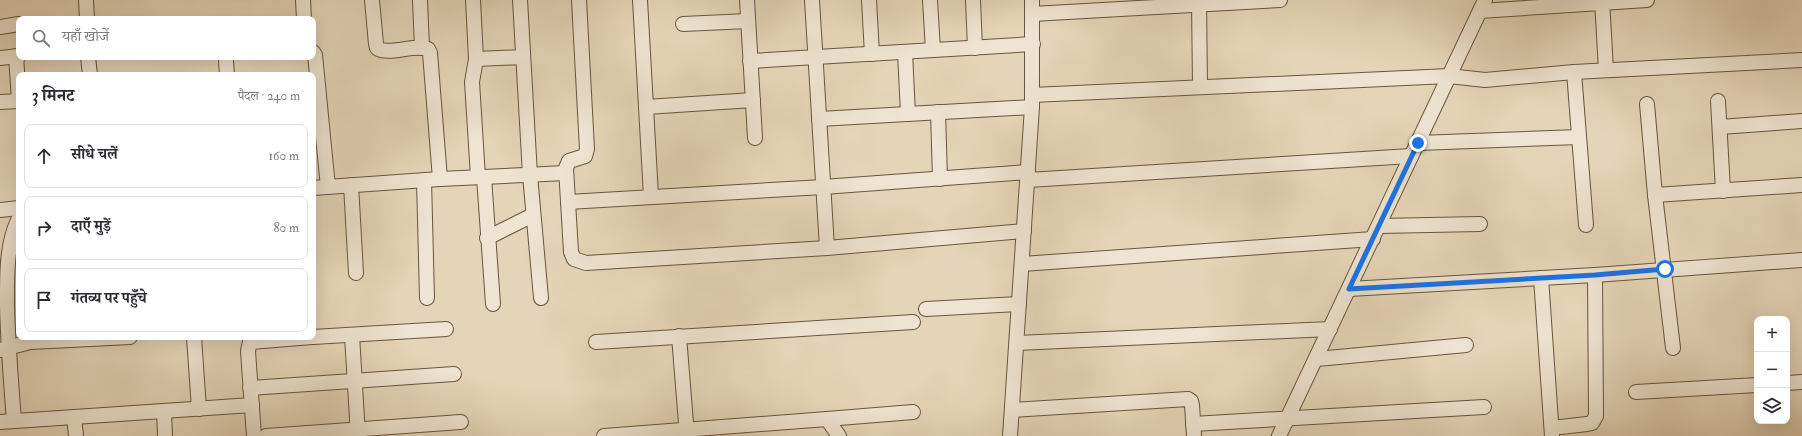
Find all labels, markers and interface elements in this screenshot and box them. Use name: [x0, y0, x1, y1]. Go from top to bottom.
search box: [16, 16, 316, 60]
icon: search: [30, 27, 52, 49]
text: यहाँ खोजें: [62, 27, 109, 46]
text: 3 मिनट: [32, 85, 74, 106]
text: पैदल · 240 m: [238, 88, 300, 104]
route end: [1409, 134, 1427, 152]
icon: ahead: [33, 145, 55, 167]
text: सीधे चलें: [71, 145, 118, 164]
text: 160 m: [268, 148, 299, 164]
icon: right: [33, 217, 55, 239]
text: दाएँ मुड़ें: [71, 217, 111, 236]
text: 80 m: [273, 220, 299, 236]
route start: [1656, 260, 1674, 278]
icon: arrive: [33, 289, 55, 311]
text: गंतव्य पर पहुँचे: [71, 289, 147, 308]
map controls: [1754, 316, 1790, 424]
button: +: [1754, 316, 1790, 352]
button: −: [1754, 352, 1790, 388]
button: layers: [1754, 388, 1790, 424]

